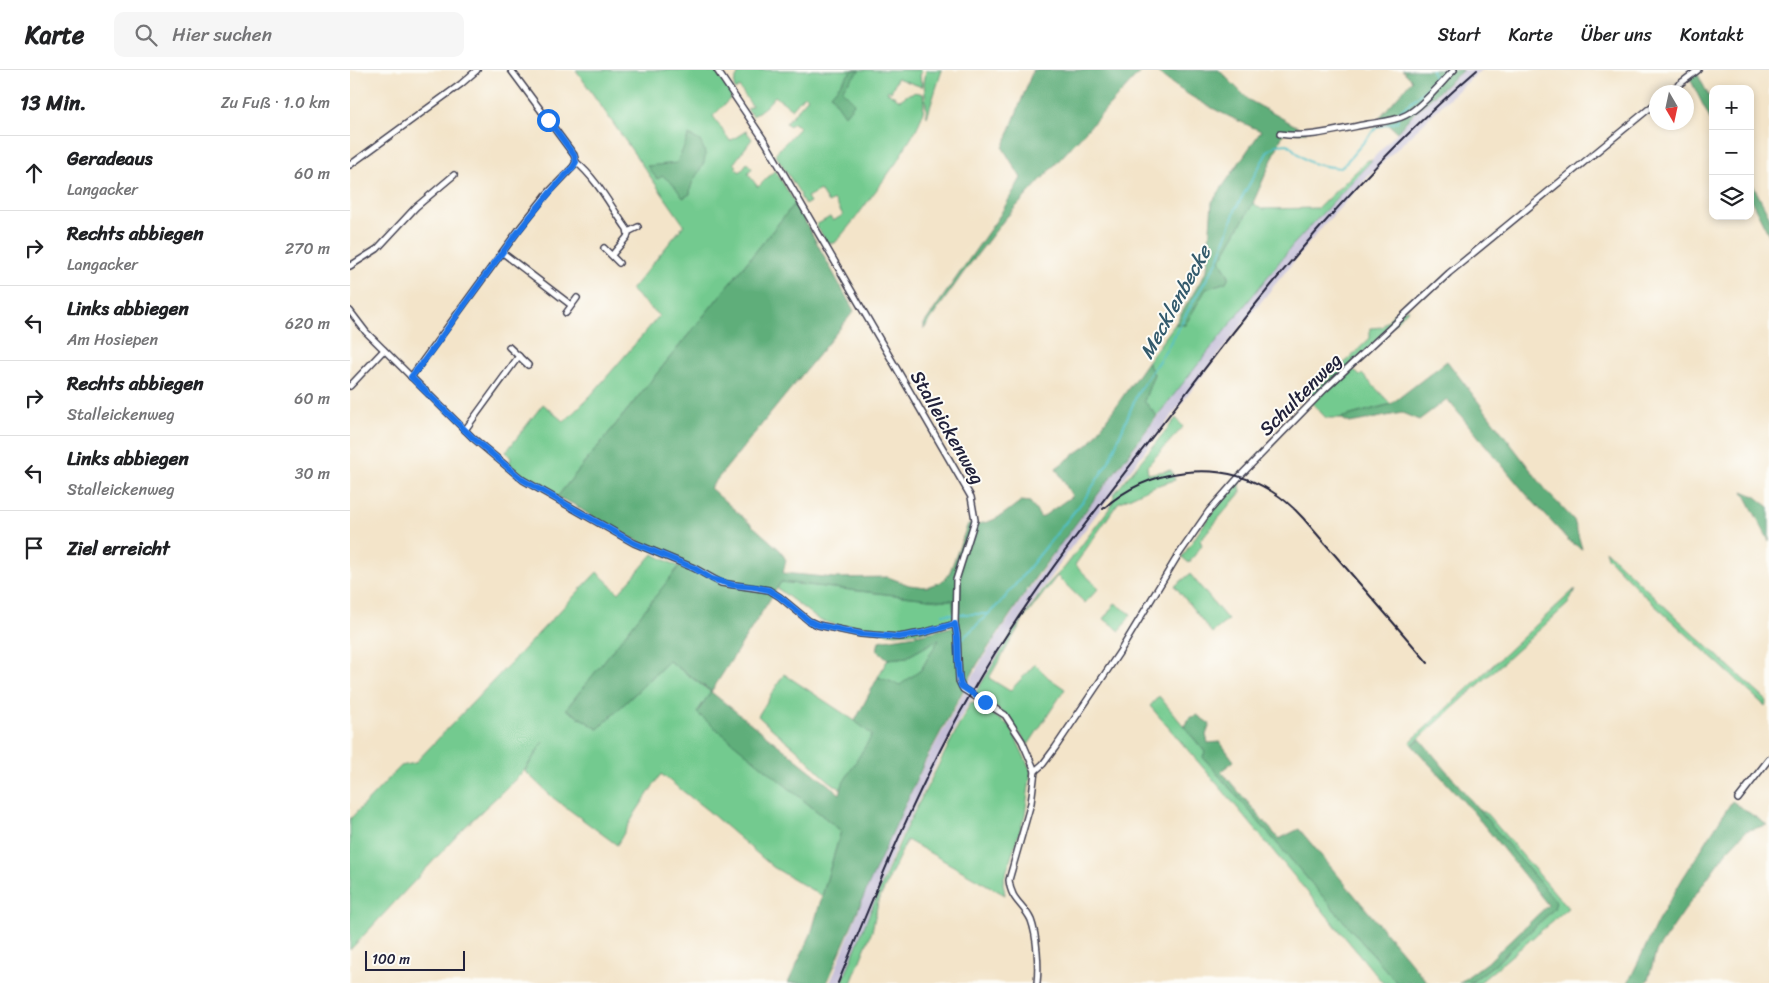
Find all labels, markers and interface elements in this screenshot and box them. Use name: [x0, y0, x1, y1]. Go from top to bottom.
search box: [114, 12, 464, 57]
text: Karte: [25, 14, 84, 56]
text: Hier suchen: [172, 18, 272, 51]
text: Start: [1438, 19, 1481, 51]
text: Karte: [1509, 19, 1553, 51]
text: Über uns: [1581, 19, 1652, 51]
text: Kontakt: [1680, 19, 1744, 51]
icon: search: [132, 21, 160, 49]
text: 13 Min.: [20, 84, 87, 122]
north arrow: [1649, 85, 1694, 130]
map controls: [1709, 85, 1754, 220]
button: +: [1709, 85, 1754, 130]
text: Zu Fuß · 1.0 km: [221, 88, 330, 117]
route start: [537, 109, 560, 132]
button: −: [1709, 130, 1754, 175]
text: Geradeaus: [67, 142, 153, 175]
icon: ahead: [20, 159, 48, 187]
text: 60 m: [294, 159, 330, 188]
text: Langacker: [67, 175, 138, 204]
button: layers: [1709, 175, 1754, 220]
text: Rechts abbiegen: [67, 217, 204, 250]
icon: right: [20, 234, 48, 262]
text: 270 m: [285, 234, 330, 263]
water label: Mecklenbecke: [1130, 238, 1222, 365]
text: Langacker: [67, 250, 138, 279]
text: Links abbiegen: [67, 292, 189, 325]
icon: left: [20, 309, 48, 337]
text: 620 m: [285, 309, 330, 338]
text: Am Hosiepen: [67, 325, 158, 354]
street label: Schultenweg: [1251, 345, 1350, 444]
street label: Stalleickenweg: [901, 364, 994, 491]
text: Rechts abbiegen: [67, 367, 204, 400]
icon: right: [20, 384, 48, 412]
text: 60 m: [294, 384, 330, 413]
text: Stalleickenweg: [67, 400, 175, 429]
text: Links abbiegen: [67, 442, 189, 475]
icon: left: [20, 459, 48, 487]
text: 30 m: [295, 459, 330, 488]
text: Stalleickenweg: [67, 475, 175, 504]
text: Ziel erreicht: [67, 532, 170, 565]
icon: arrive: [20, 534, 48, 562]
route end: [974, 691, 997, 714]
text: 100 m: [372, 947, 410, 972]
scale bar: [365, 948, 465, 971]

